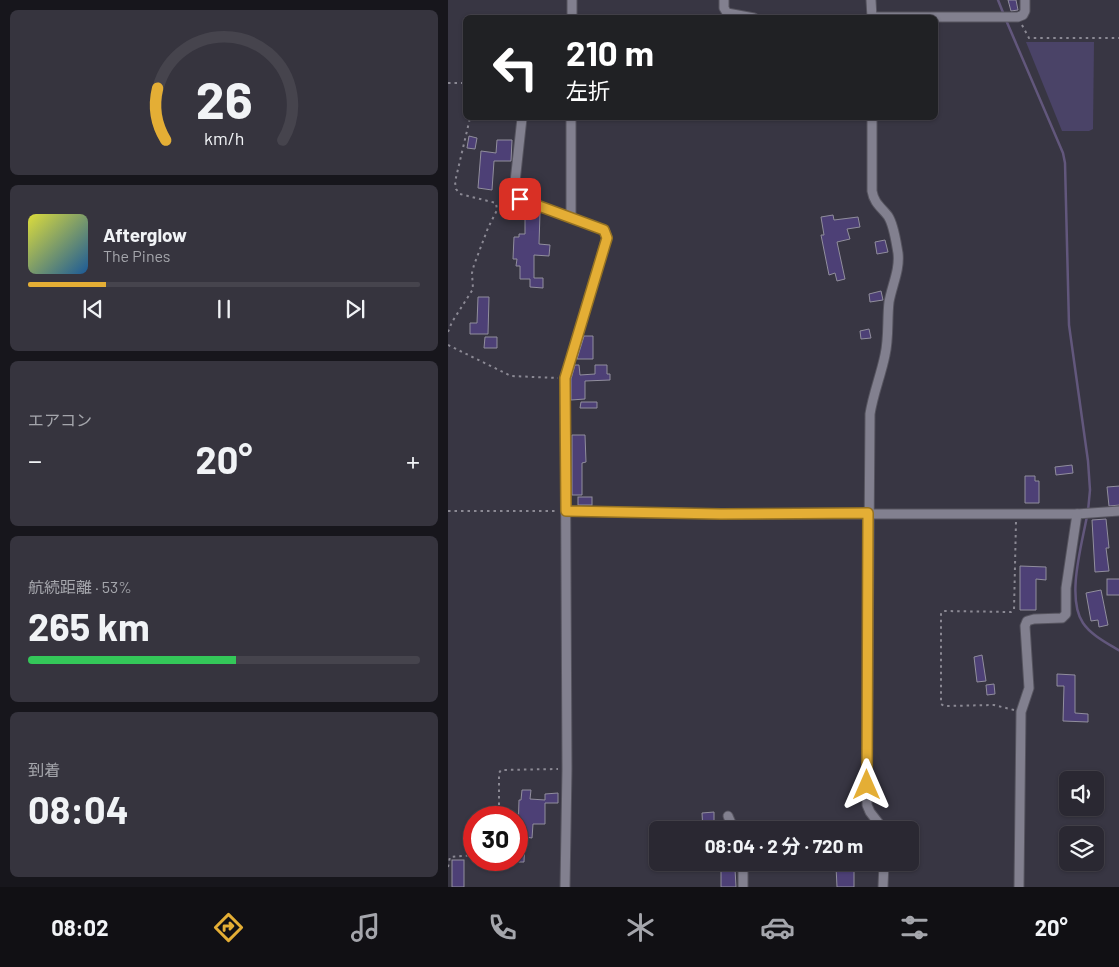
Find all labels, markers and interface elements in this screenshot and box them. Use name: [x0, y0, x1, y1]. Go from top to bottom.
text: 210 m: [566, 31, 654, 73]
icon: left: [483, 35, 548, 100]
text: 26: [195, 67, 253, 129]
text: 左折: [566, 77, 610, 103]
text: km/h: [204, 127, 244, 149]
pin: [499, 178, 541, 220]
icon: arrive: [506, 185, 534, 213]
text: Afterglow: [103, 223, 187, 246]
text: The Pines: [103, 246, 171, 265]
icon: previous: [79, 295, 107, 323]
icon: pause: [210, 295, 238, 323]
icon: next: [341, 295, 369, 323]
text: エアコン: [28, 410, 92, 429]
text: 20°: [195, 436, 253, 482]
text: −: [28, 443, 42, 477]
text: +: [406, 443, 420, 477]
text: 航続距離 · 53%: [28, 577, 132, 596]
text: 265 km: [28, 603, 150, 649]
position arrow: [840, 758, 892, 810]
text: 到着: [28, 760, 60, 779]
map controls: [1059, 771, 1104, 871]
button: sound: [1059, 771, 1104, 816]
text: 08:04: [28, 786, 129, 832]
speed limit sign: 30: [463, 806, 528, 871]
button: layers: [1059, 826, 1104, 871]
text: 08:04 · 2 分 · 720 m: [705, 834, 863, 857]
icon: directions: [211, 910, 246, 945]
icon: music: [348, 910, 383, 945]
icon: phone: [485, 910, 520, 945]
icon: climate: [623, 910, 658, 945]
icon: car: [760, 910, 795, 945]
icon: filters: [897, 910, 932, 945]
text: 08:02: [51, 914, 108, 940]
text: 20°: [1035, 914, 1068, 940]

